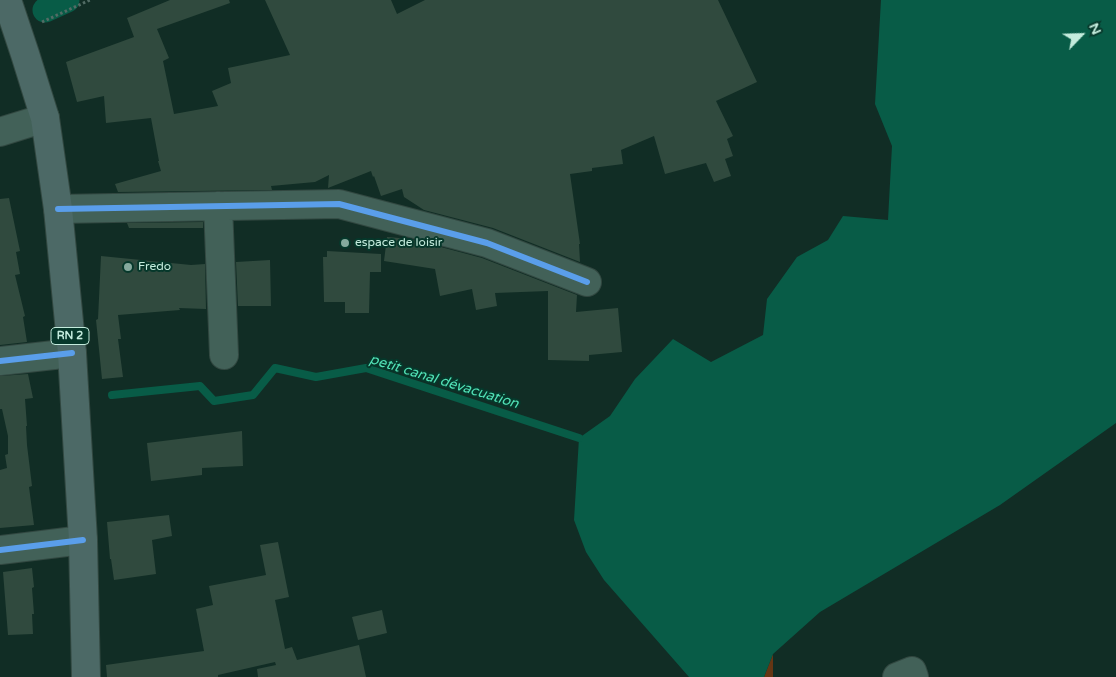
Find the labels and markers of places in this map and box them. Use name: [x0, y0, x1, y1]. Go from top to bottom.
place label: espace de loisir: [355, 236, 442, 250]
marker: espace de loisir: [339, 237, 351, 249]
place label: Fredo: [138, 260, 171, 274]
marker: Fredo: [122, 261, 134, 273]

